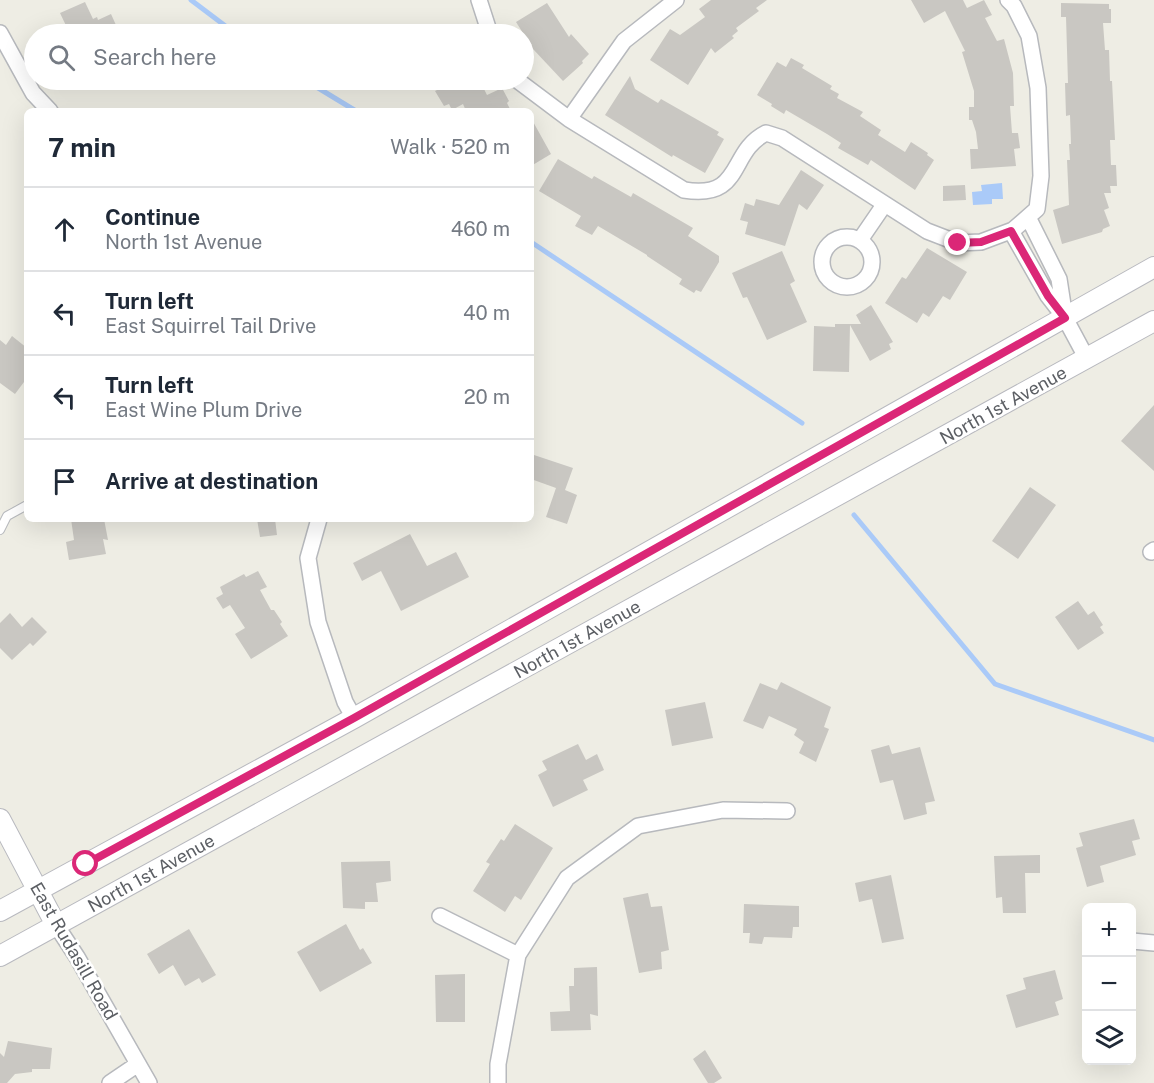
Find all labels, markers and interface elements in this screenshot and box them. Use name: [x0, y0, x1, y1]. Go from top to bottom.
search box: [24, 24, 534, 90]
icon: search: [45, 41, 78, 74]
text: Search here: [93, 44, 217, 70]
text: 7 min: [48, 132, 116, 163]
text: Walk · 520 m: [390, 135, 510, 159]
text: Continue: [105, 204, 200, 230]
icon: ahead: [48, 213, 81, 246]
text: 460 m: [451, 217, 510, 241]
route end: [944, 229, 970, 255]
text: North 1st Avenue: [105, 230, 262, 254]
text: Turn left: [105, 288, 194, 314]
icon: left: [48, 297, 81, 330]
text: 40 m: [463, 301, 510, 325]
text: East Squirrel Tail Drive: [105, 314, 316, 338]
street label: North 1st Avenue: [936, 361, 1070, 449]
text: Turn left: [105, 372, 194, 398]
icon: left: [48, 381, 81, 414]
text: 20 m: [464, 385, 510, 409]
text: East Wine Plum Drive: [105, 398, 302, 422]
icon: arrive: [48, 465, 81, 498]
text: Arrive at destination: [105, 468, 318, 494]
street label: North 1st Avenue: [510, 595, 644, 683]
street label: North 1st Avenue: [84, 829, 218, 917]
route start: [72, 850, 98, 876]
street label: East Rudasill Road: [26, 878, 122, 1024]
map controls: [1082, 903, 1136, 1065]
button: +: [1082, 903, 1136, 957]
button: −: [1082, 957, 1136, 1011]
button: layers: [1082, 1011, 1136, 1065]

